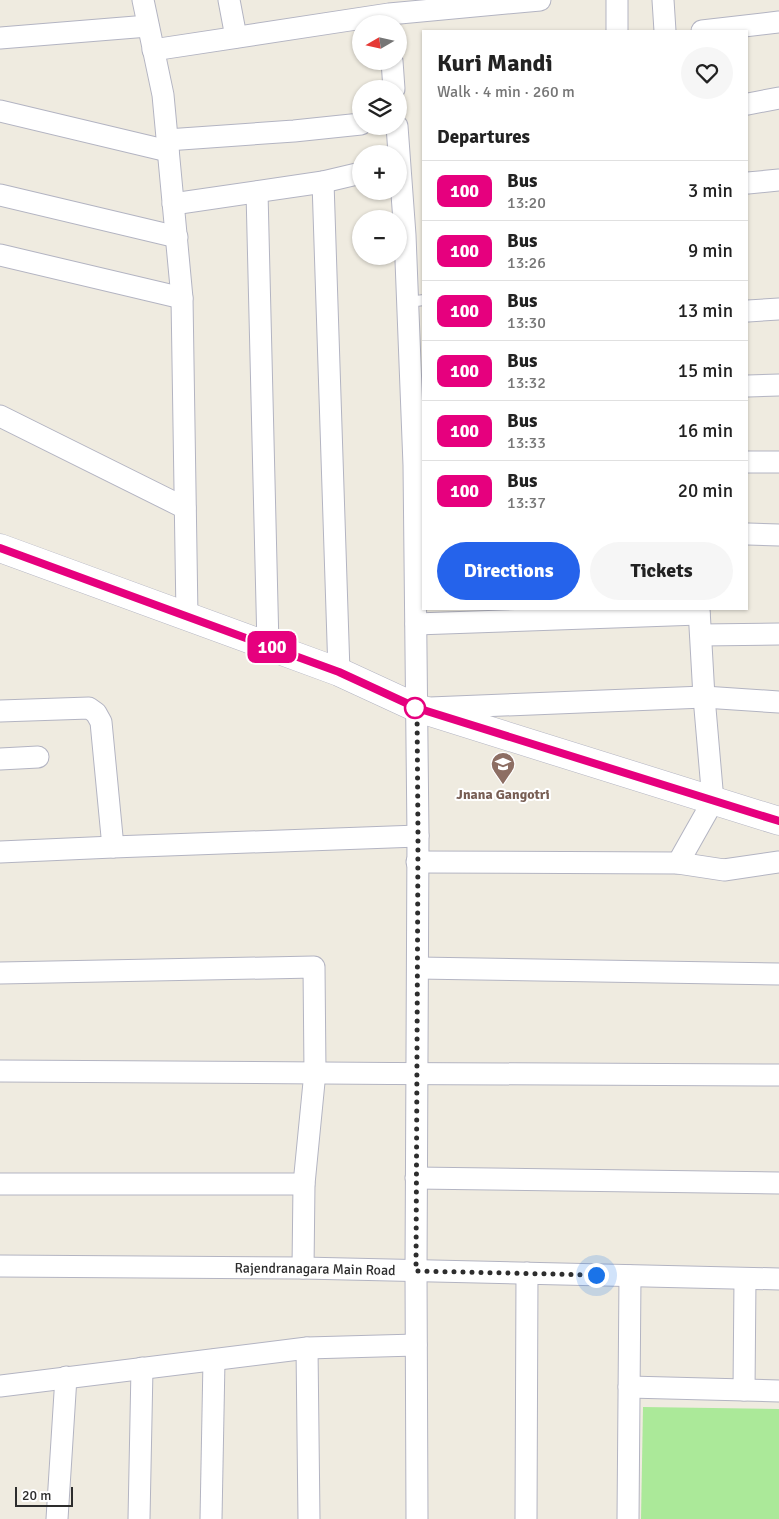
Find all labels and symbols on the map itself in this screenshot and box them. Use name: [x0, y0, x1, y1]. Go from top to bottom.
north arrow: [352, 15, 408, 70]
line badge: 100: [243, 631, 301, 663]
unlabelled marker: [404, 697, 426, 719]
school or university icon: Jnana Gangotri: [490, 751, 516, 785]
place label: Jnana Gangotri: [456, 786, 550, 803]
street label: Rajendranagara Main Road: [234, 1260, 396, 1279]
your location: [584, 1263, 609, 1288]
scale bar: [15, 1484, 72, 1507]

